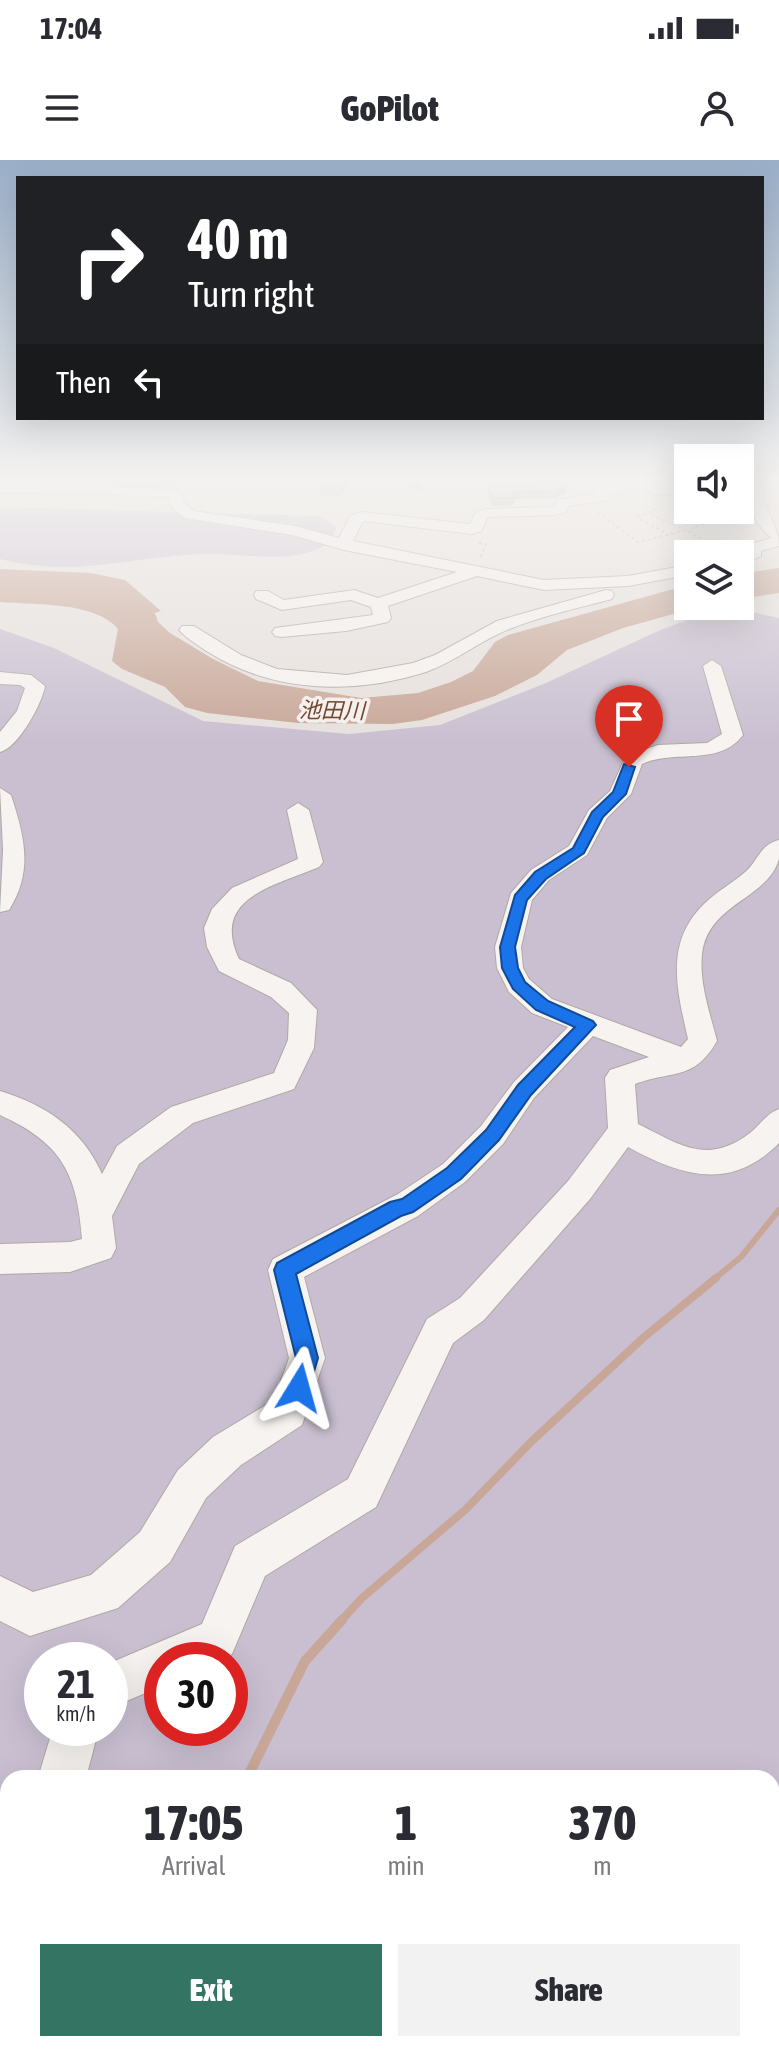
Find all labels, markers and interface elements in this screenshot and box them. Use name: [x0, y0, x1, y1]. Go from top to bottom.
text: 17:04: [40, 11, 102, 45]
icon: menu: [40, 86, 84, 130]
icon: person: [695, 86, 739, 130]
text: GoPilot: [340, 87, 439, 129]
text: 40 m: [188, 207, 289, 271]
icon: right: [56, 208, 160, 312]
text: Turn right: [188, 273, 315, 315]
icon: left: [127, 360, 171, 404]
text: Then: [56, 365, 111, 399]
map controls: [674, 444, 754, 620]
button: sound: [674, 444, 754, 524]
button: layers: [674, 540, 754, 620]
pin: [595, 685, 663, 767]
water label: 池田川: [299, 696, 367, 724]
icon: arrive: [607, 697, 651, 741]
position arrow: [257, 1346, 341, 1430]
speed limit sign: 30: [144, 1642, 248, 1746]
text: 21: [57, 1661, 95, 1706]
text: km/h: [56, 1702, 96, 1725]
text: 17:05: [144, 1795, 244, 1850]
text: 1: [395, 1795, 417, 1850]
text: 370: [569, 1795, 636, 1850]
text: Arrival: [162, 1851, 225, 1881]
text: min: [387, 1851, 425, 1881]
text: m: [593, 1851, 612, 1881]
button: Exit: [40, 1944, 382, 2036]
button: Share: [398, 1944, 740, 2036]

